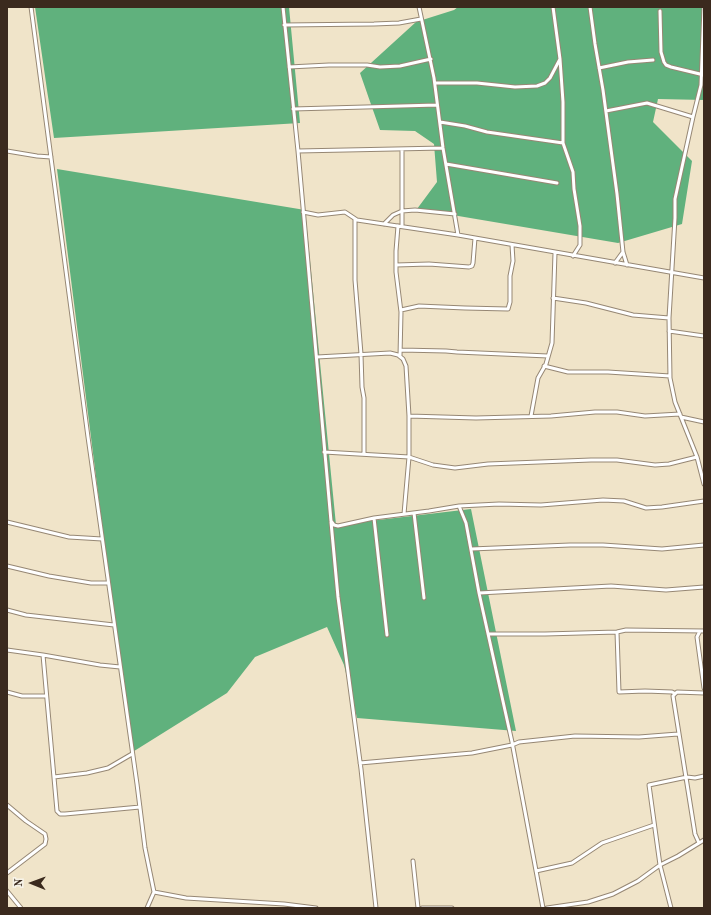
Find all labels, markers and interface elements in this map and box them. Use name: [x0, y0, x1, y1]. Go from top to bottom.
north arrow: [12, 863, 52, 903]
text: N: [14, 878, 25, 887]

